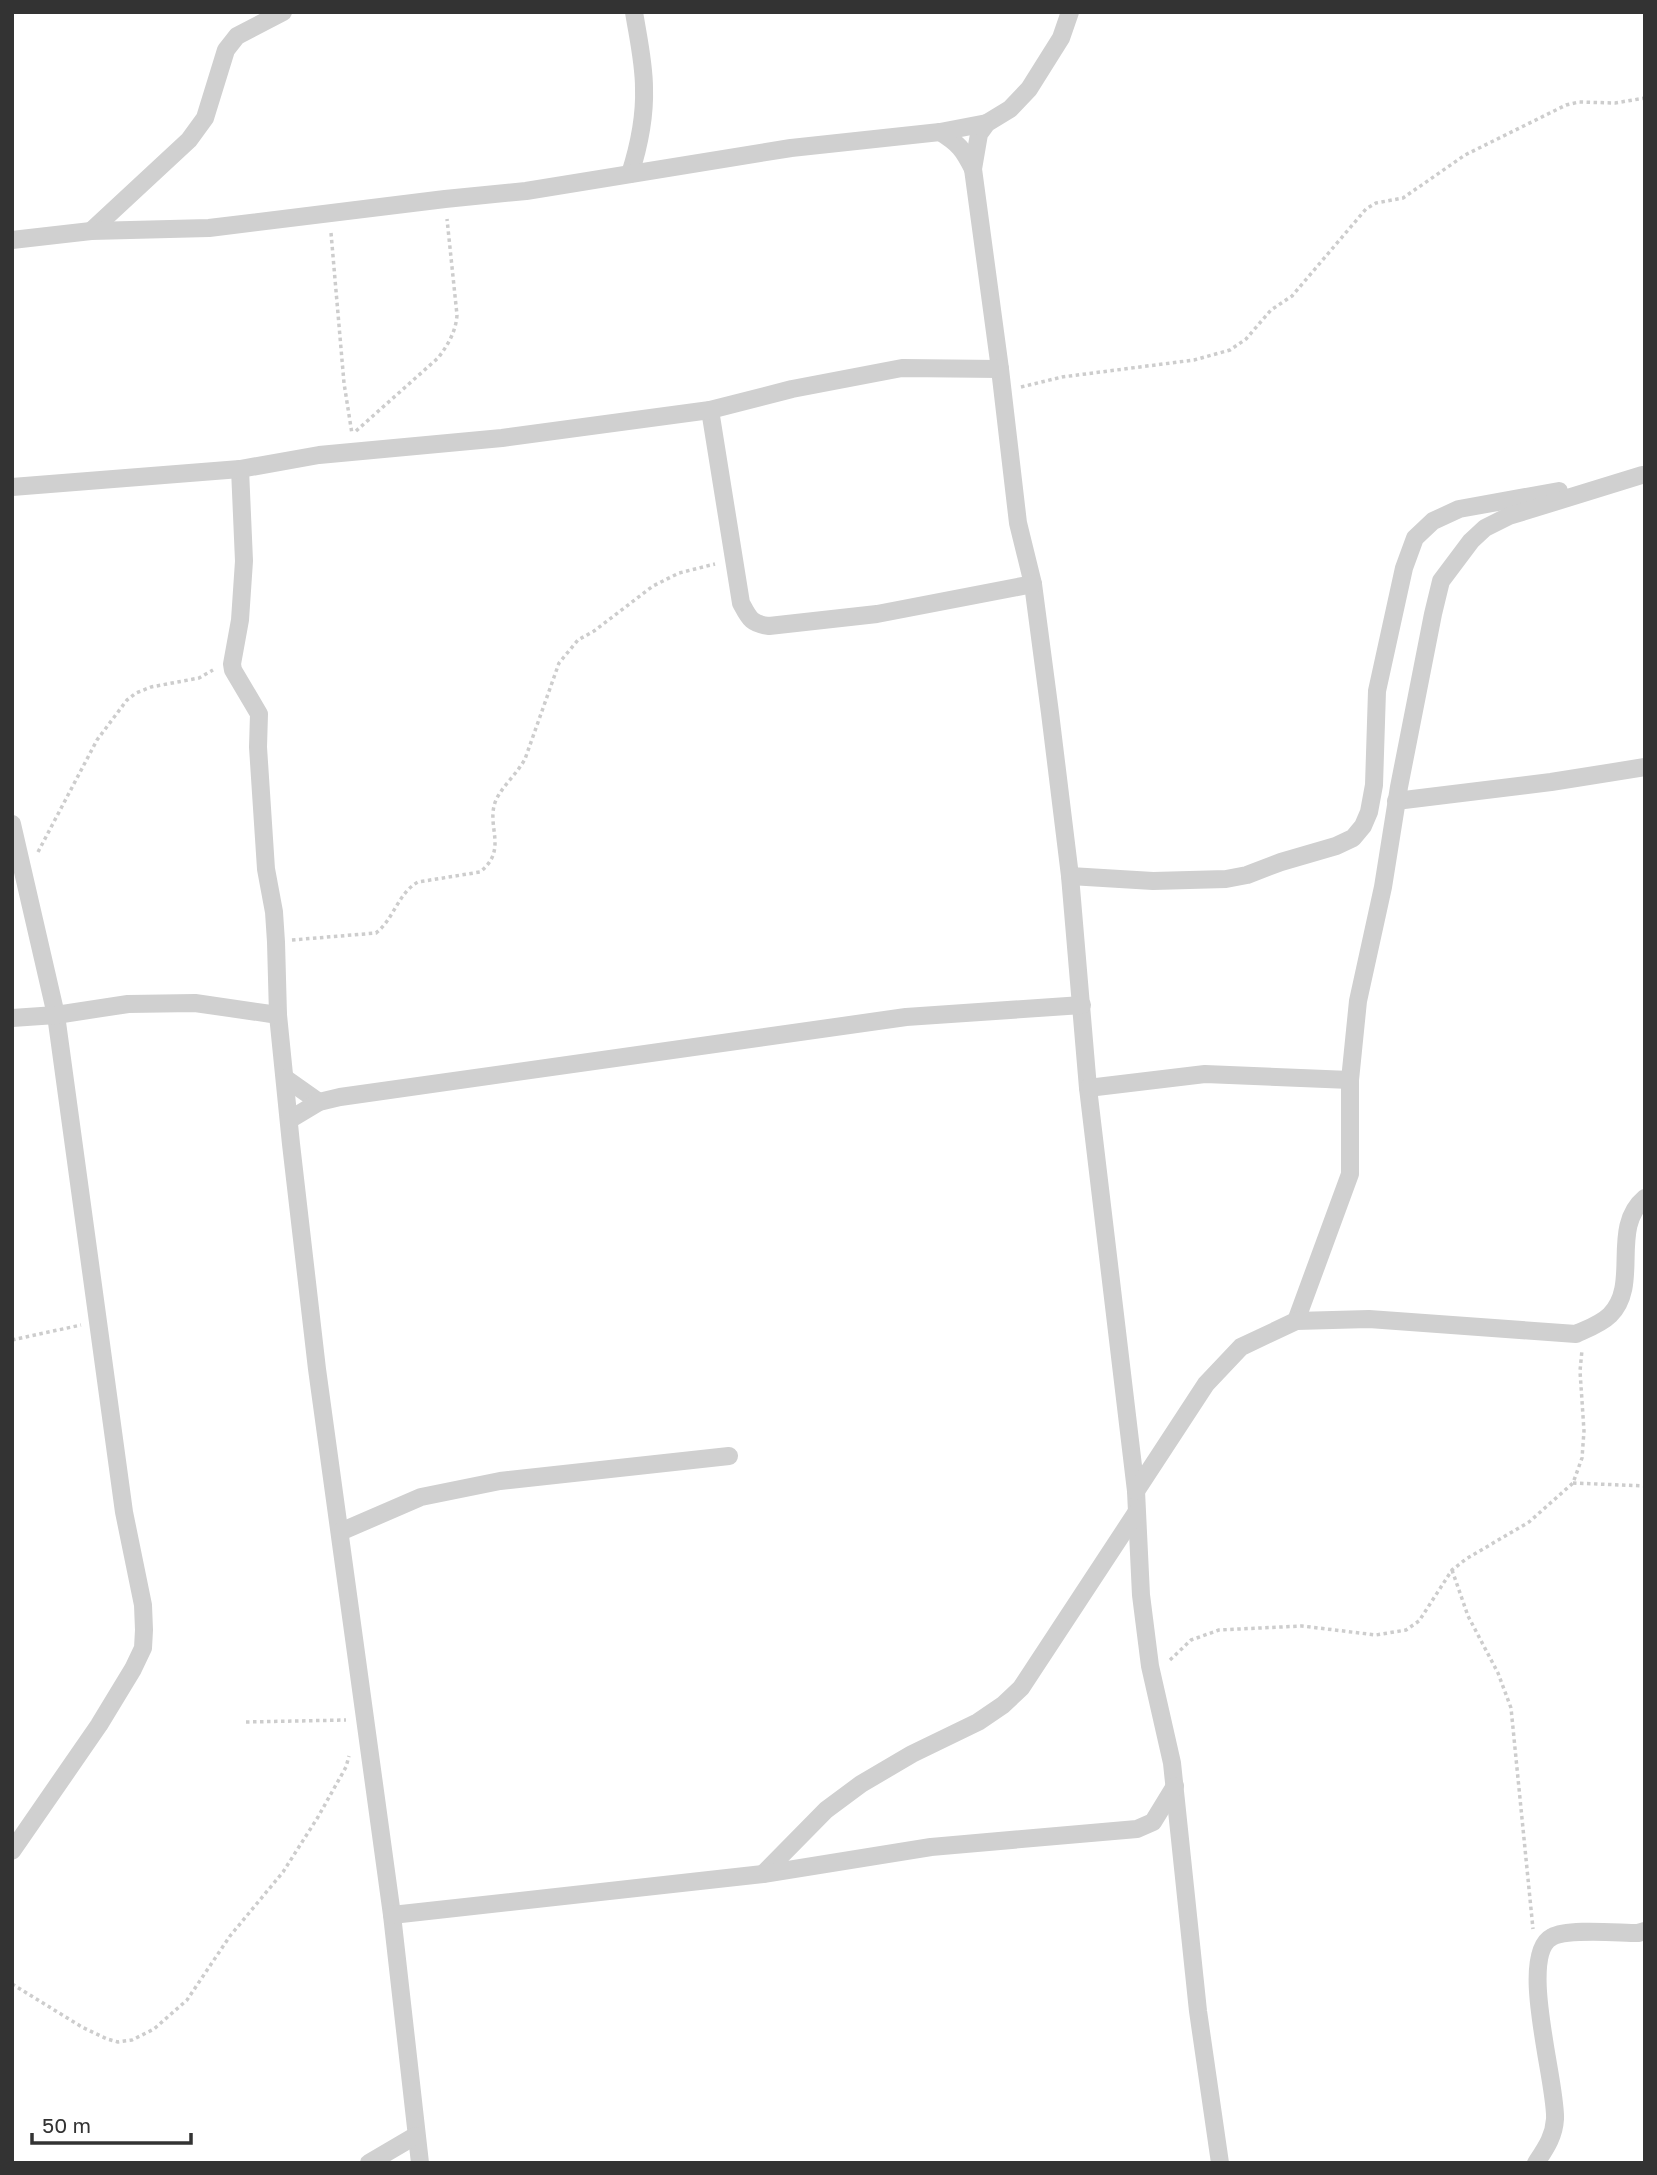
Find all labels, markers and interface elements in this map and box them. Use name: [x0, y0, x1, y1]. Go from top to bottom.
scale bar: [32, 2102, 191, 2146]
text: 50 m: [42, 2112, 91, 2138]

